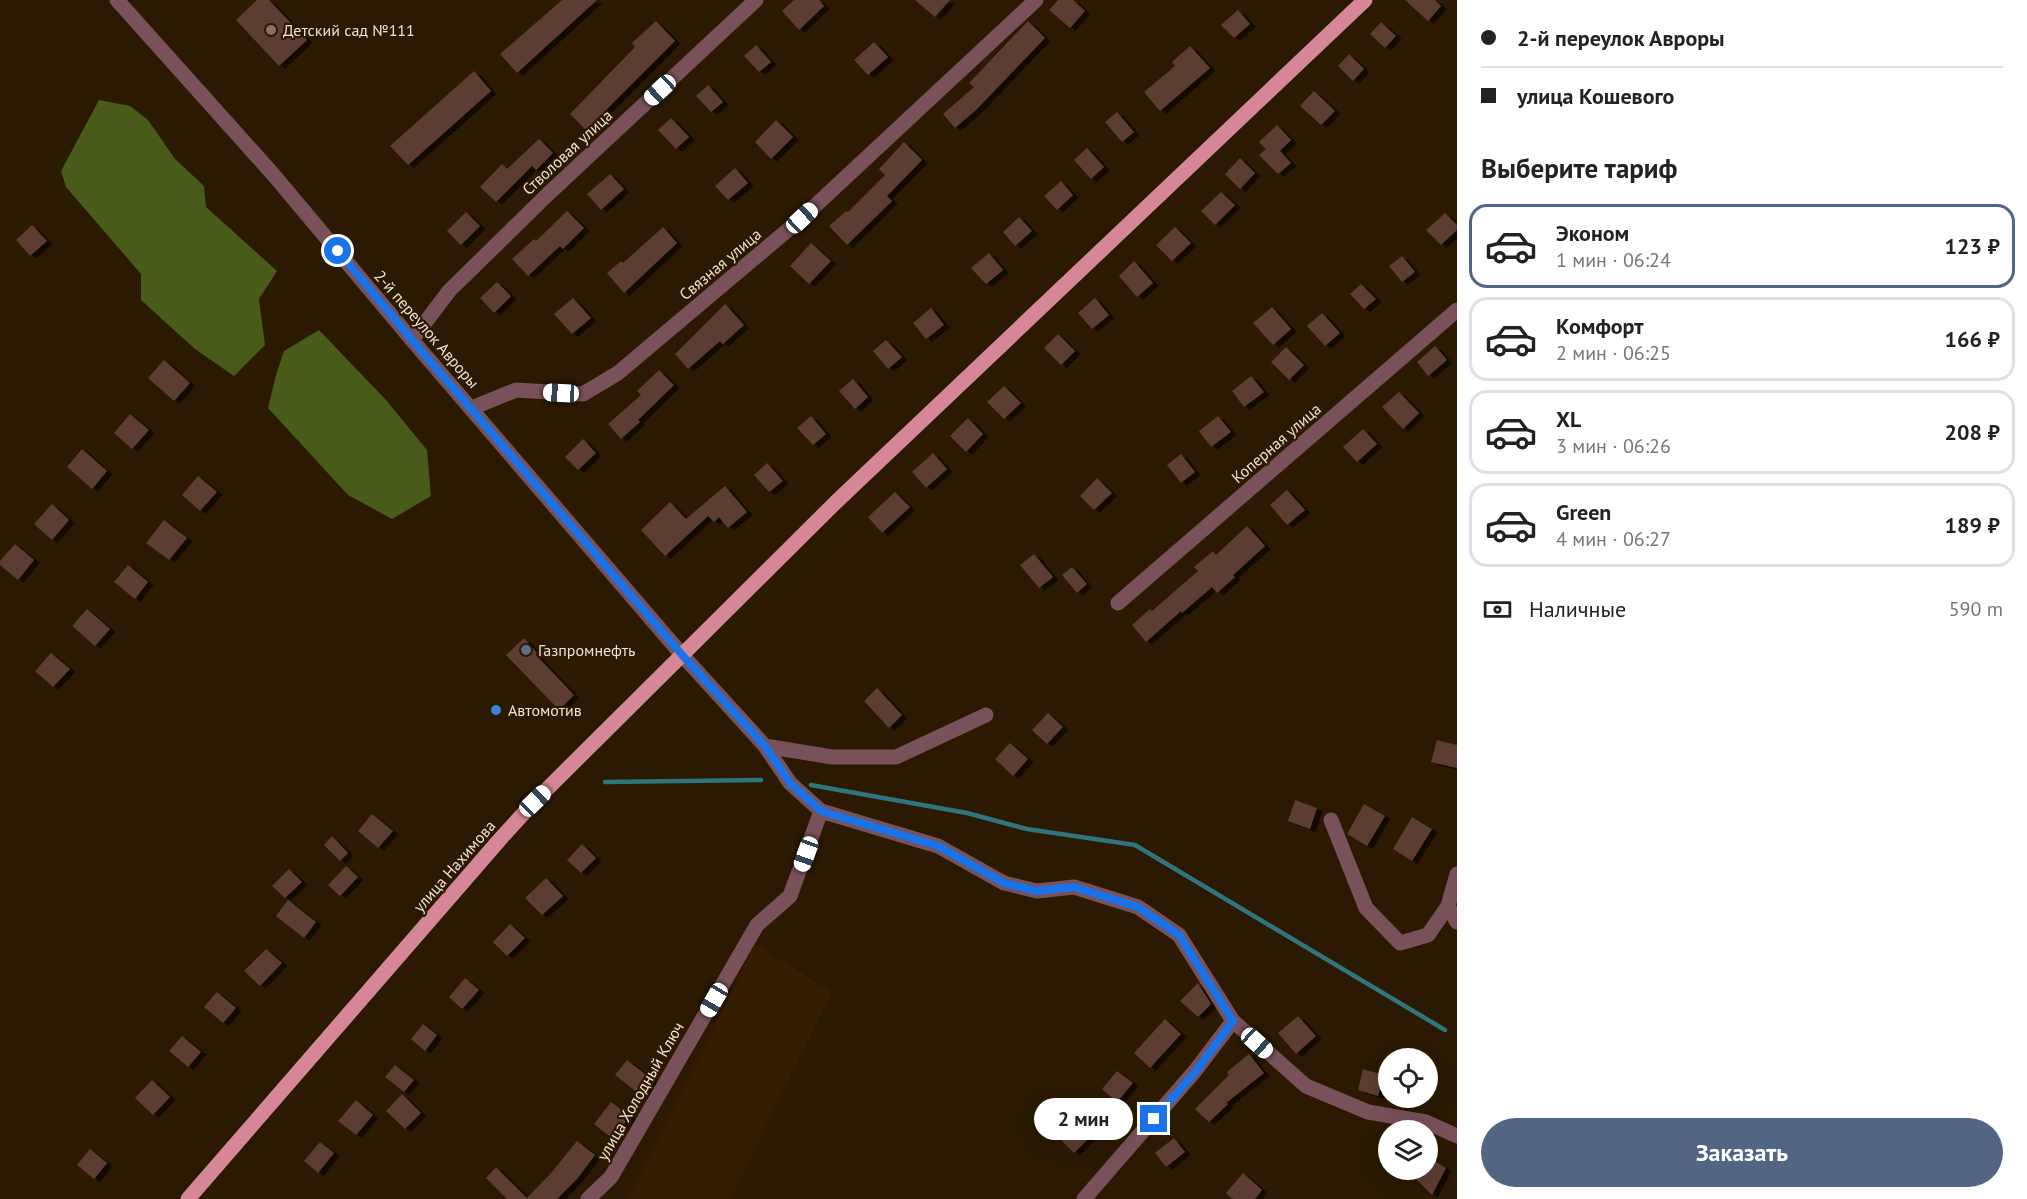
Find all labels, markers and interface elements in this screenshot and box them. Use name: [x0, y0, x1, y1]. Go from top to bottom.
place label: Детский сад №111: [283, 20, 415, 40]
marker: Детский сад №111: [264, 23, 278, 37]
text: 2-й переулок Авроры: [1517, 24, 1725, 52]
car: [641, 71, 679, 109]
text: улица Кошевого: [1517, 82, 1674, 110]
street label: Стволовая улица: [518, 105, 616, 199]
text: Выберите тариф: [1481, 151, 1677, 185]
car: [783, 199, 821, 237]
icon: car: [1484, 219, 1538, 273]
text: Эконом: [1556, 219, 1629, 247]
street label: Связная улица: [675, 224, 765, 304]
text: 123 ₽: [1945, 232, 2000, 260]
route start: [324, 237, 351, 264]
text: 1 мин · 06:24: [1556, 247, 1671, 273]
street label: 2-й переулок Авроры: [370, 266, 484, 392]
icon: car: [1484, 312, 1538, 366]
text: Комфорт: [1556, 312, 1644, 340]
text: 166 ₽: [1945, 325, 2000, 353]
text: 2 мин · 06:25: [1556, 340, 1671, 366]
car: [543, 383, 579, 403]
street label: Коперная улица: [1227, 399, 1325, 487]
icon: car: [1484, 405, 1538, 459]
text: XL: [1556, 405, 1581, 433]
text: 208 ₽: [1945, 418, 2000, 446]
text: 3 мин · 06:26: [1556, 433, 1671, 459]
icon: car: [1484, 498, 1538, 552]
text: Green: [1556, 498, 1611, 526]
text: 189 ₽: [1945, 511, 2000, 539]
text: 4 мин · 06:27: [1556, 526, 1671, 552]
icon: cash: [1481, 593, 1514, 626]
text: Наличные: [1529, 595, 1626, 623]
text: 590 m: [1949, 596, 2003, 622]
place label: Газпромнефть: [538, 640, 635, 660]
marker: Газпромнефть: [519, 643, 533, 657]
place label: Автомотив: [508, 700, 582, 720]
marker: Автомотив: [489, 703, 503, 717]
car: [516, 782, 554, 820]
street label: улица Нахимова: [409, 816, 499, 916]
car: [791, 834, 821, 874]
car: [697, 980, 731, 1020]
street label: улица Холодный Ключ: [592, 1018, 688, 1164]
car: [1238, 1024, 1276, 1062]
map controls: [1378, 1048, 1438, 1180]
button: locate: [1378, 1048, 1438, 1108]
callout: 2 мин: [1034, 1098, 1133, 1140]
route end: [1140, 1105, 1167, 1132]
text: 2 мин: [1058, 1106, 1109, 1132]
button: Заказать: [1481, 1118, 2003, 1187]
button: layers: [1378, 1120, 1438, 1180]

